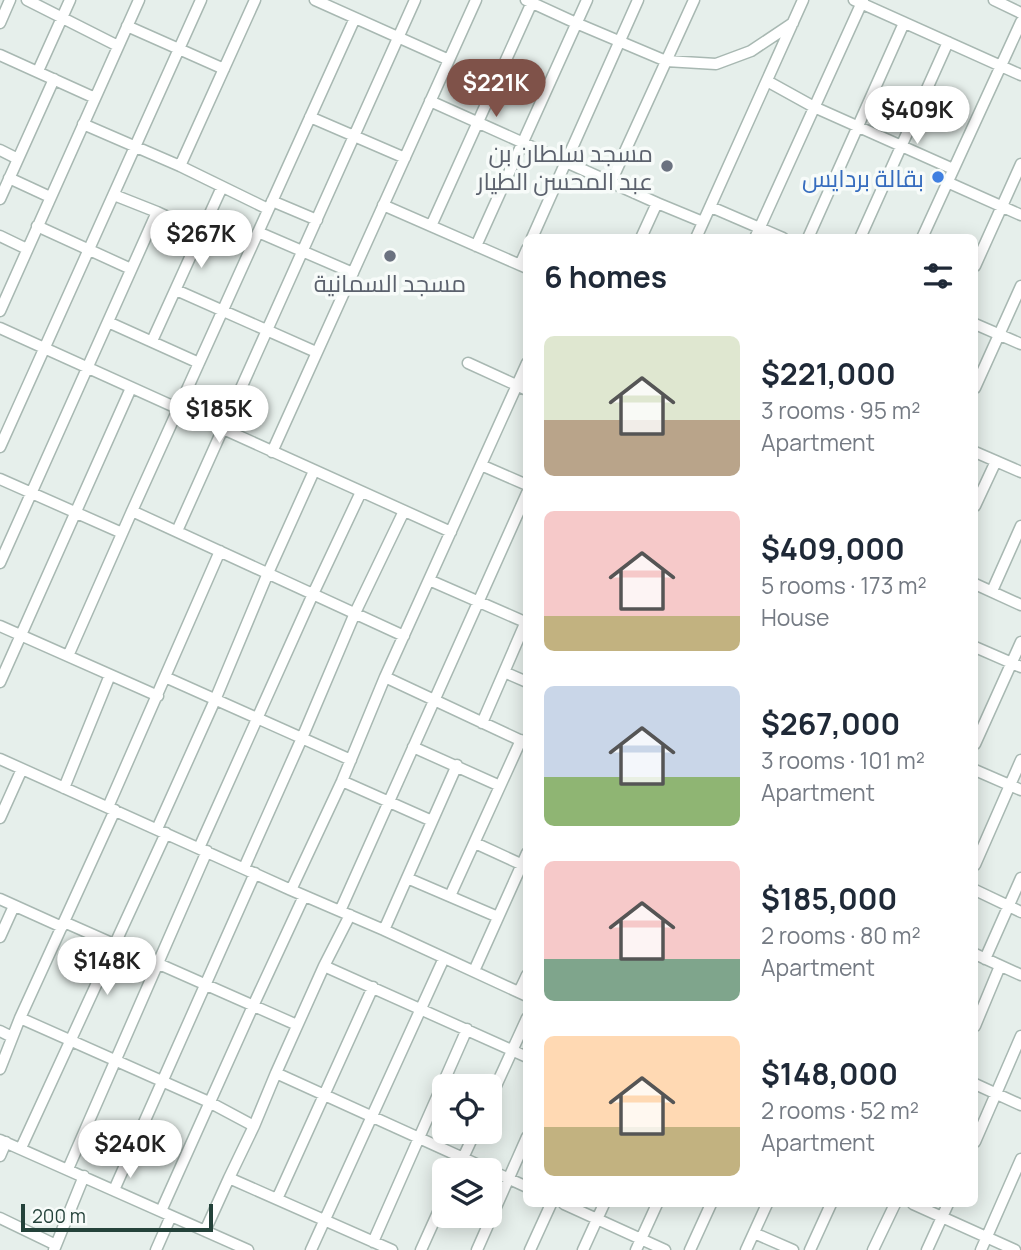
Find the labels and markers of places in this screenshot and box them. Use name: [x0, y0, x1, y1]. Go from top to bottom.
pin: $221K: [447, 60, 545, 119]
pin: $409K: [868, 86, 966, 146]
place label: مسجد سلطان بن عبد المحسن الطيار: [475, 136, 653, 197]
marker: مسجد سلطان بن عبد المحسن الطيار: [659, 158, 675, 174]
place label: بقالة بردايس: [802, 161, 924, 194]
marker: بقالة بردايس: [930, 169, 946, 185]
pin: $267K: [152, 210, 250, 270]
marker: مسجد السمانية: [382, 248, 398, 264]
place label: مسجد السمانية: [314, 266, 466, 299]
pin: $185K: [170, 386, 268, 445]
pin: $148K: [58, 937, 156, 997]
pin: $240K: [81, 1120, 179, 1180]

